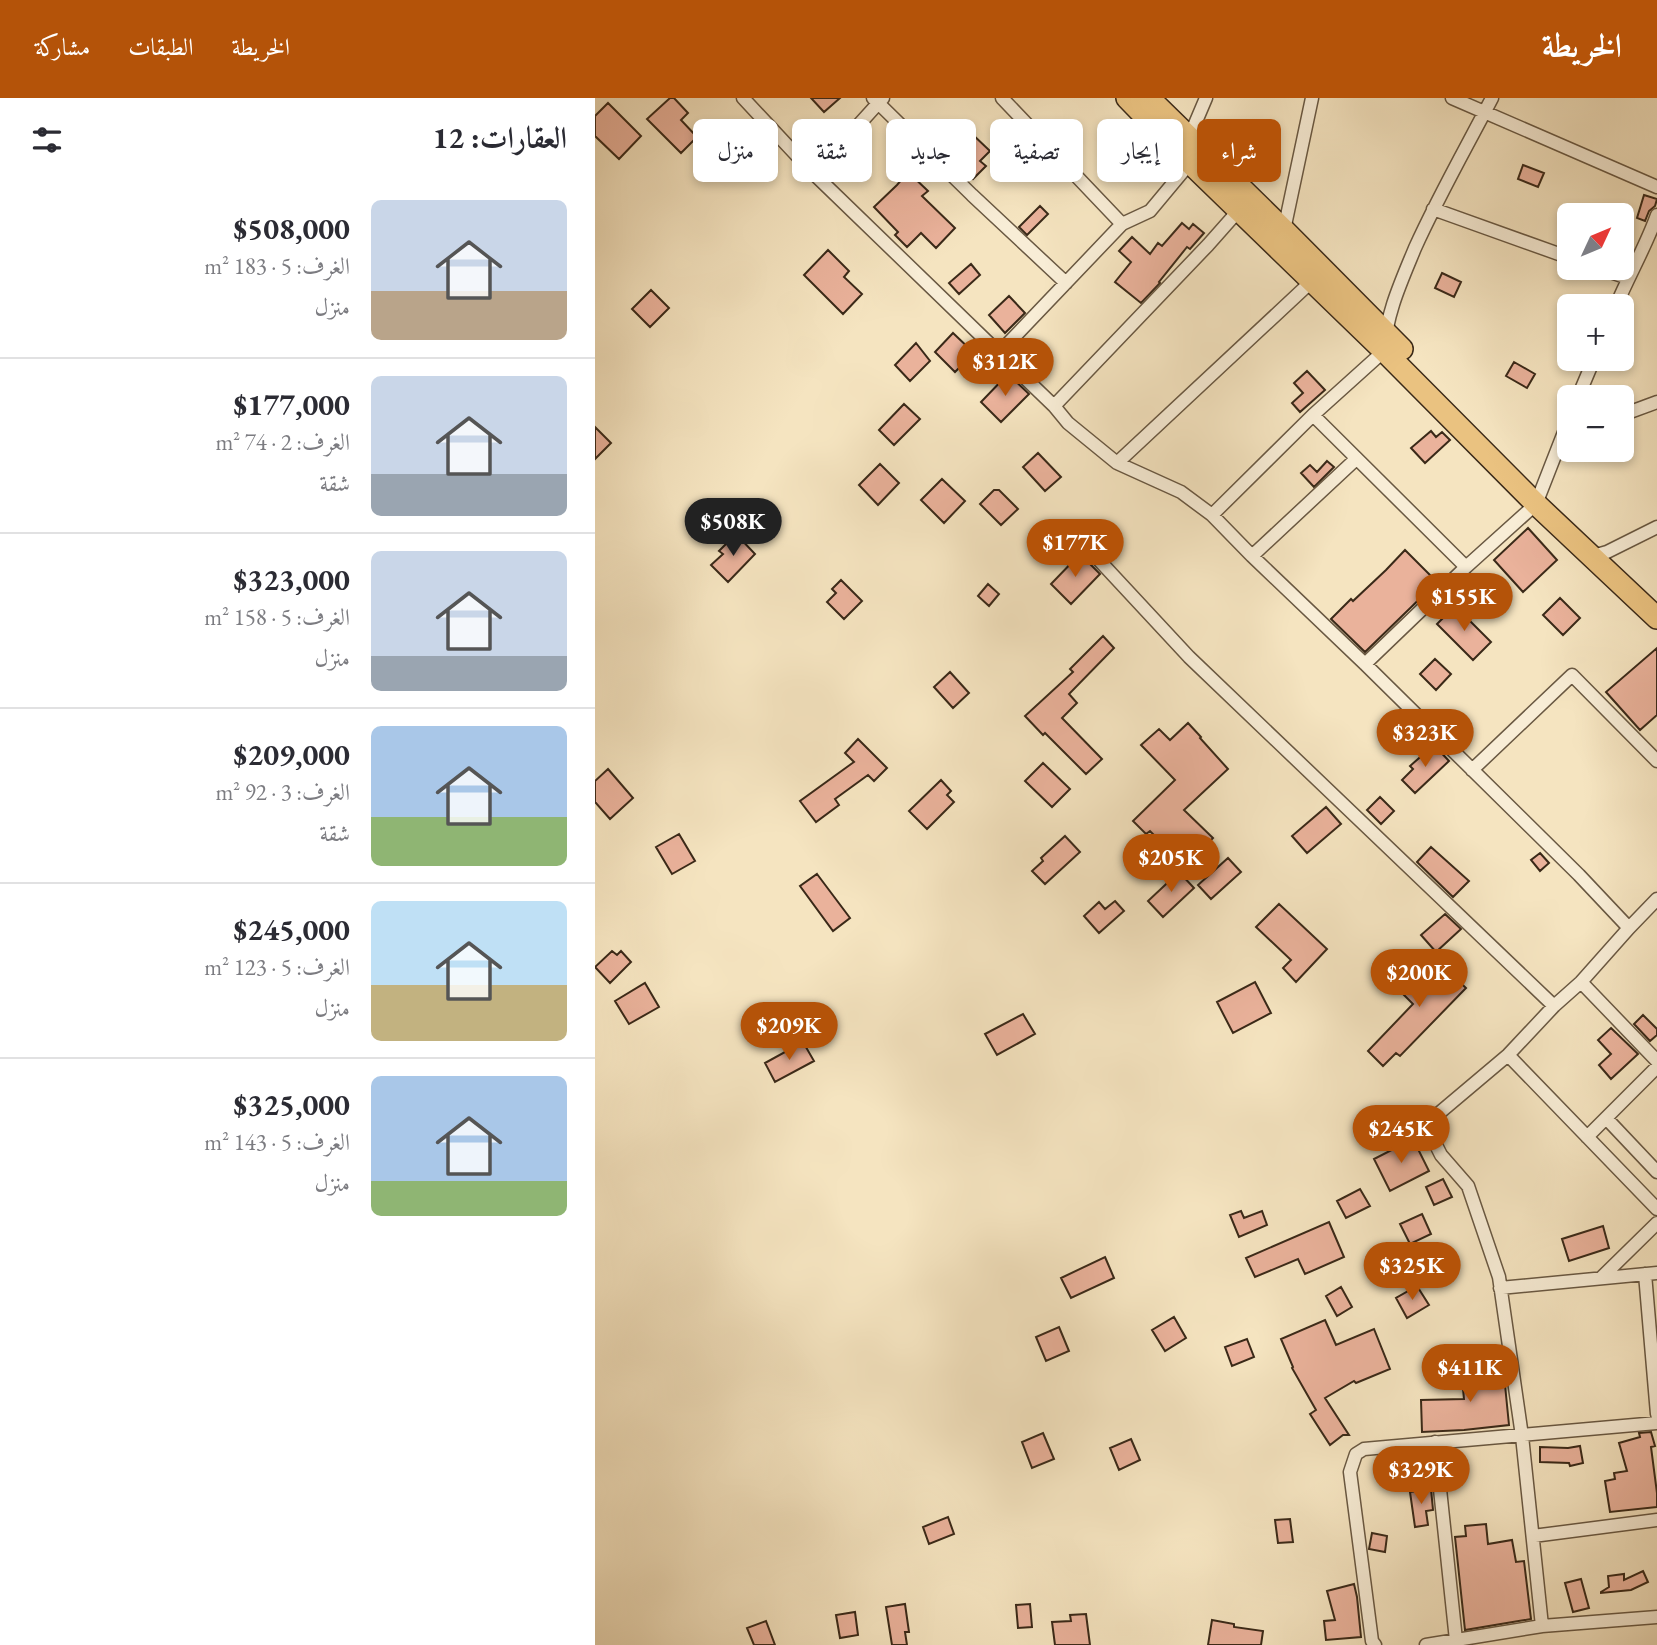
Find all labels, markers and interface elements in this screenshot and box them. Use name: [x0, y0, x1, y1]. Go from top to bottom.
text: الخريطة: [1542, 24, 1622, 67]
text: مشاركة: [35, 31, 90, 62]
text: الطبقات: [128, 31, 194, 62]
text: الخريطة: [232, 31, 290, 62]
text: العقارات: 12: [432, 118, 567, 157]
chip: منزل: [693, 119, 778, 182]
chip: شقة: [792, 119, 872, 182]
chip: جديد: [886, 119, 976, 182]
chip: تصفية: [990, 119, 1083, 182]
chip: إيجار: [1097, 119, 1183, 182]
chip: شراء: [1197, 119, 1281, 182]
icon: filters: [28, 121, 66, 159]
north arrow: [1557, 203, 1635, 280]
map controls: [1557, 203, 1634, 462]
text: $508,000: [234, 209, 350, 248]
icon: home: [427, 228, 511, 312]
text: الغرف: 5 · 183 m²: [204, 251, 350, 281]
text: منزل: [315, 292, 350, 322]
button: +: [1557, 294, 1634, 371]
pin: $312K: [956, 338, 1054, 398]
text: $312K: [973, 346, 1037, 376]
text: $177,000: [234, 385, 350, 424]
button: −: [1557, 385, 1634, 462]
icon: home: [427, 404, 511, 488]
text: الغرف: 2 · 74 m²: [215, 427, 350, 457]
text: شقة: [320, 468, 350, 498]
pin: $508K: [684, 498, 782, 558]
text: $508K: [701, 506, 765, 536]
pin: $177K: [1026, 519, 1124, 579]
text: $177K: [1043, 527, 1107, 557]
text: $323,000: [234, 560, 350, 599]
pin: $155K: [1415, 574, 1513, 633]
icon: home: [427, 579, 511, 663]
text: $155K: [1432, 581, 1496, 611]
text: الغرف: 5 · 158 m²: [204, 602, 350, 632]
text: منزل: [315, 643, 350, 673]
pin: $323K: [1376, 710, 1474, 769]
text: $323K: [1393, 717, 1457, 747]
text: $209,000: [234, 735, 350, 774]
icon: home: [427, 754, 511, 838]
text: الغرف: 3 · 92 m²: [215, 777, 350, 807]
text: شقة: [320, 818, 350, 848]
pin: $205K: [1122, 834, 1220, 894]
text: $205K: [1139, 842, 1203, 872]
text: $245,000: [234, 910, 350, 949]
icon: home: [427, 929, 511, 1013]
pin: $200K: [1370, 950, 1468, 1009]
text: الغرف: 5 · 123 m²: [204, 952, 350, 982]
text: $200K: [1387, 957, 1451, 987]
text: منزل: [315, 993, 350, 1023]
pin: $209K: [740, 1002, 838, 1062]
text: $209K: [757, 1010, 821, 1040]
text: $325,000: [234, 1085, 350, 1124]
icon: home: [427, 1104, 511, 1188]
pin: $245K: [1352, 1105, 1450, 1165]
text: $245K: [1369, 1113, 1433, 1143]
text: الغرف: 5 · 143 m²: [204, 1127, 350, 1157]
text: منزل: [315, 1168, 350, 1198]
pin: $325K: [1363, 1242, 1461, 1302]
text: $325K: [1380, 1250, 1444, 1280]
pin: $411K: [1421, 1344, 1519, 1404]
text: $411K: [1438, 1352, 1502, 1382]
pin: $329K: [1372, 1446, 1470, 1506]
text: $329K: [1389, 1454, 1453, 1484]

